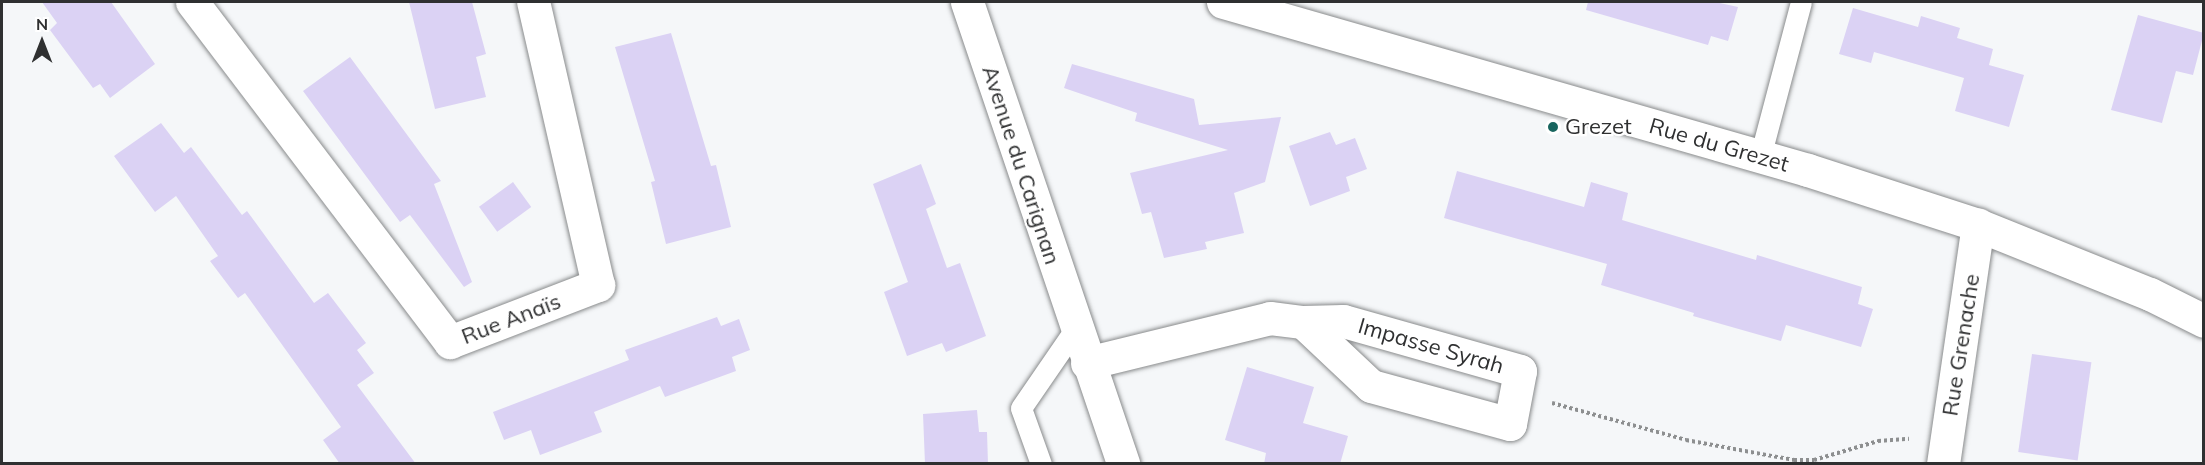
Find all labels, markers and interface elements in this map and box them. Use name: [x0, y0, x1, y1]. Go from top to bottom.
north arrow: [12, 12, 72, 72]
text: N: [36, 14, 48, 34]
street label: Avenue du Carignan: [976, 62, 1066, 268]
street label: Rue du Grezet: [1646, 112, 1792, 178]
place label: Grezet: [1565, 114, 1632, 140]
marker: Grezet: [1546, 120, 1560, 134]
street label: Rue Grenache: [1937, 272, 1985, 418]
street label: Rue Anaïs: [458, 288, 564, 350]
street label: Impasse Syrah: [1355, 313, 1507, 379]

